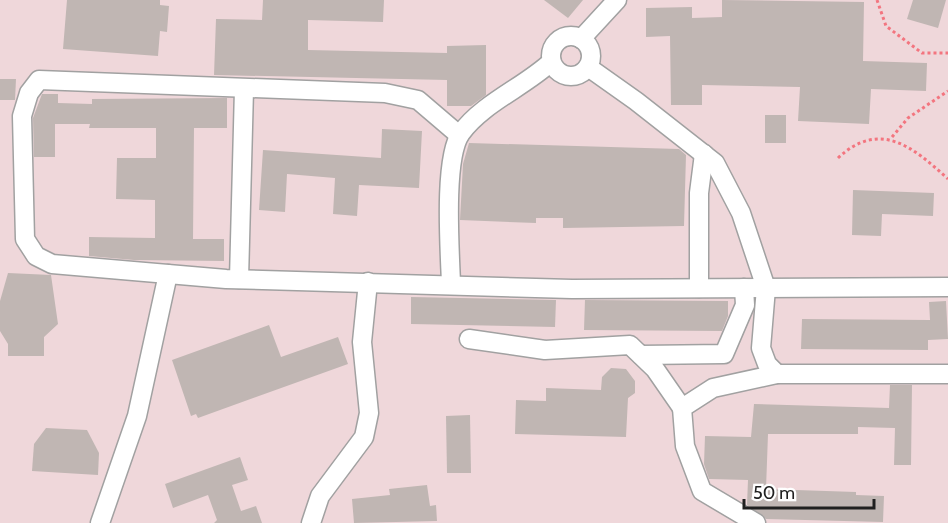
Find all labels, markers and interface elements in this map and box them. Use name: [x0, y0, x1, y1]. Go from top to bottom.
scale bar: [744, 472, 874, 510]
text: 50 m: [753, 482, 795, 504]

